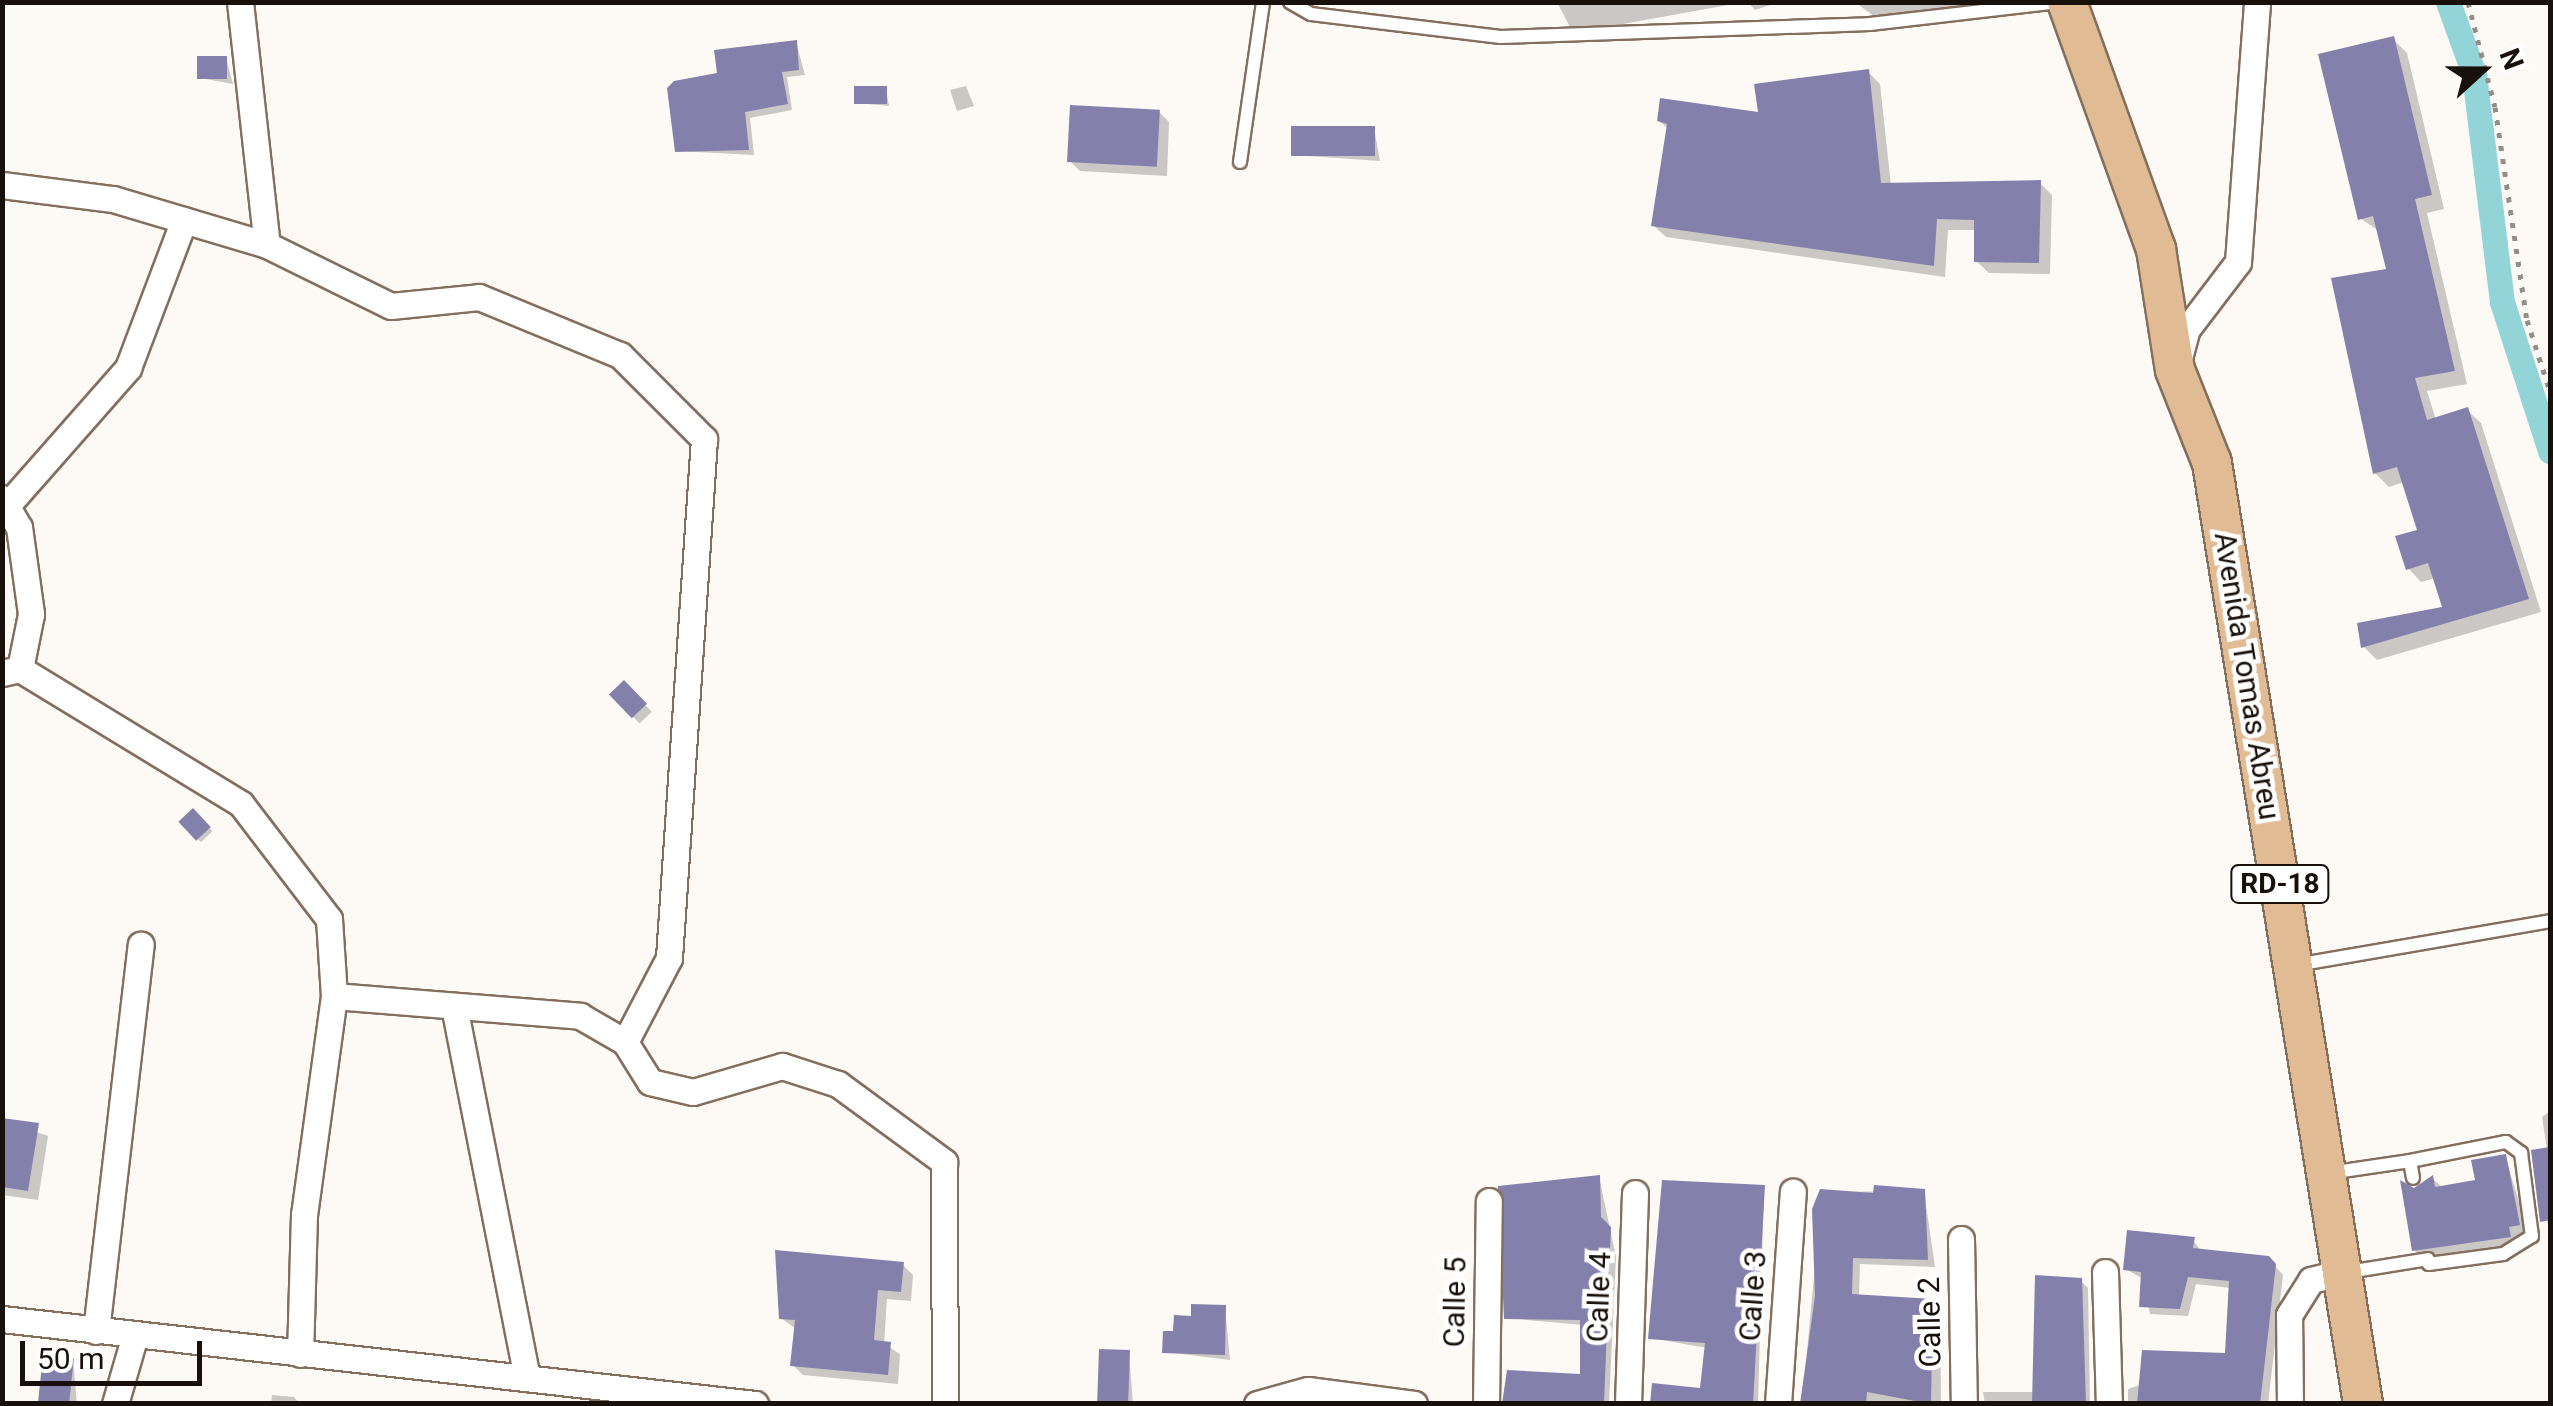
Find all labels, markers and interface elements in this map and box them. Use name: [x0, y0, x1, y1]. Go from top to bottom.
north arrow: [2433, 20, 2533, 120]
text: N: [2493, 44, 2530, 74]
street label: Avenida Tomas Abreu: [2206, 529, 2288, 823]
road number: RD-18: [2230, 861, 2330, 907]
street label: Calle 3: [1732, 1250, 1774, 1342]
street label: Calle 4: [1579, 1251, 1619, 1343]
street label: Calle 5: [1436, 1256, 1474, 1348]
street label: Calle 2: [1911, 1276, 1949, 1368]
scale bar: [25, 1321, 208, 1383]
text: 50 m: [37, 1341, 104, 1376]

